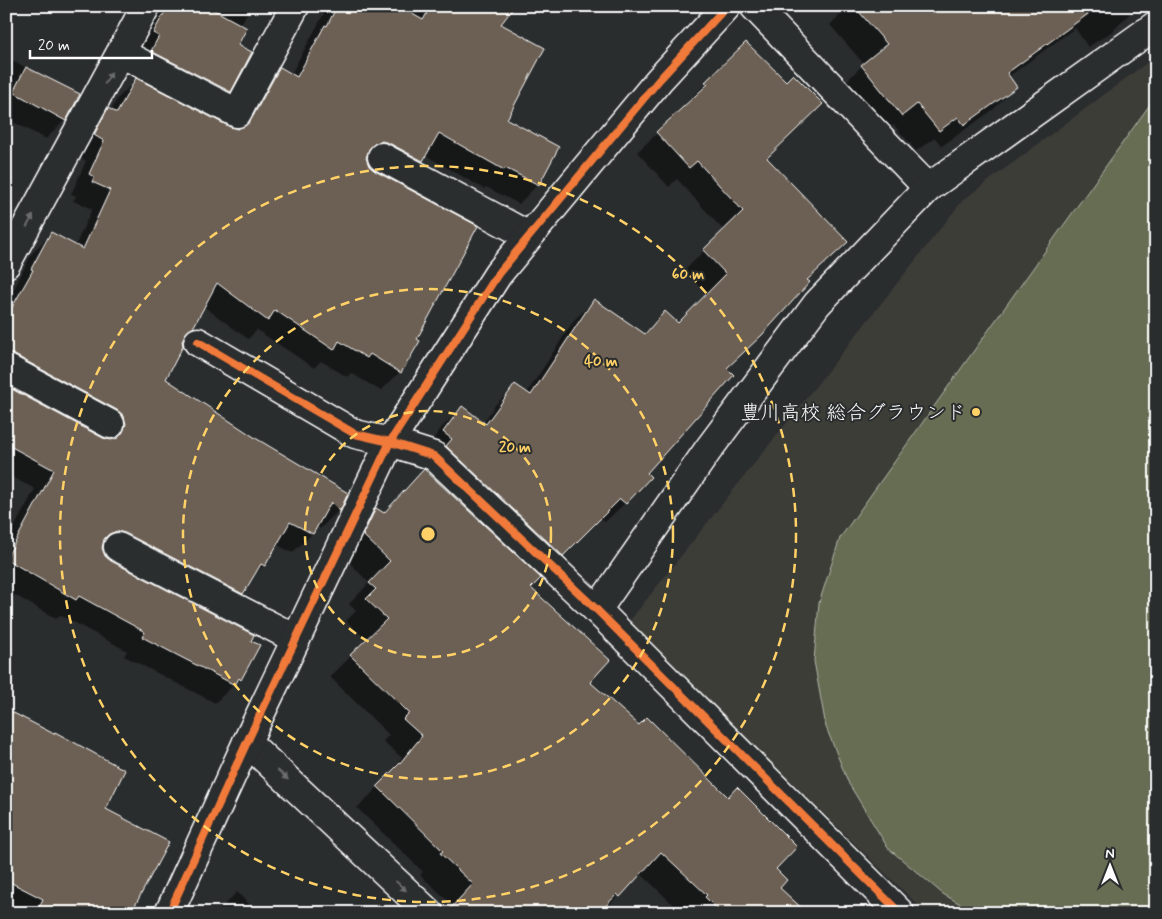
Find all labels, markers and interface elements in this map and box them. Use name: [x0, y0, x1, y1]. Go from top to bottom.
scale bar: [30, 28, 152, 60]
text: 20 m: [38, 36, 70, 56]
one-way arrow: [103, 72, 112, 85]
one-way arrow: [25, 214, 34, 228]
text: 60 m: [672, 265, 704, 285]
text: 40 m: [584, 352, 618, 372]
place label: 豊川高校 総合グラウンド: [741, 400, 966, 427]
marker: 豊川高校 総合グラウンド: [970, 406, 982, 418]
text: 20 m: [499, 438, 531, 458]
centre of rings: [419, 525, 437, 543]
one-way arrow: [276, 769, 288, 781]
north arrow: [1084, 842, 1134, 892]
text: N: [1105, 845, 1115, 863]
one-way arrow: [394, 880, 406, 892]

